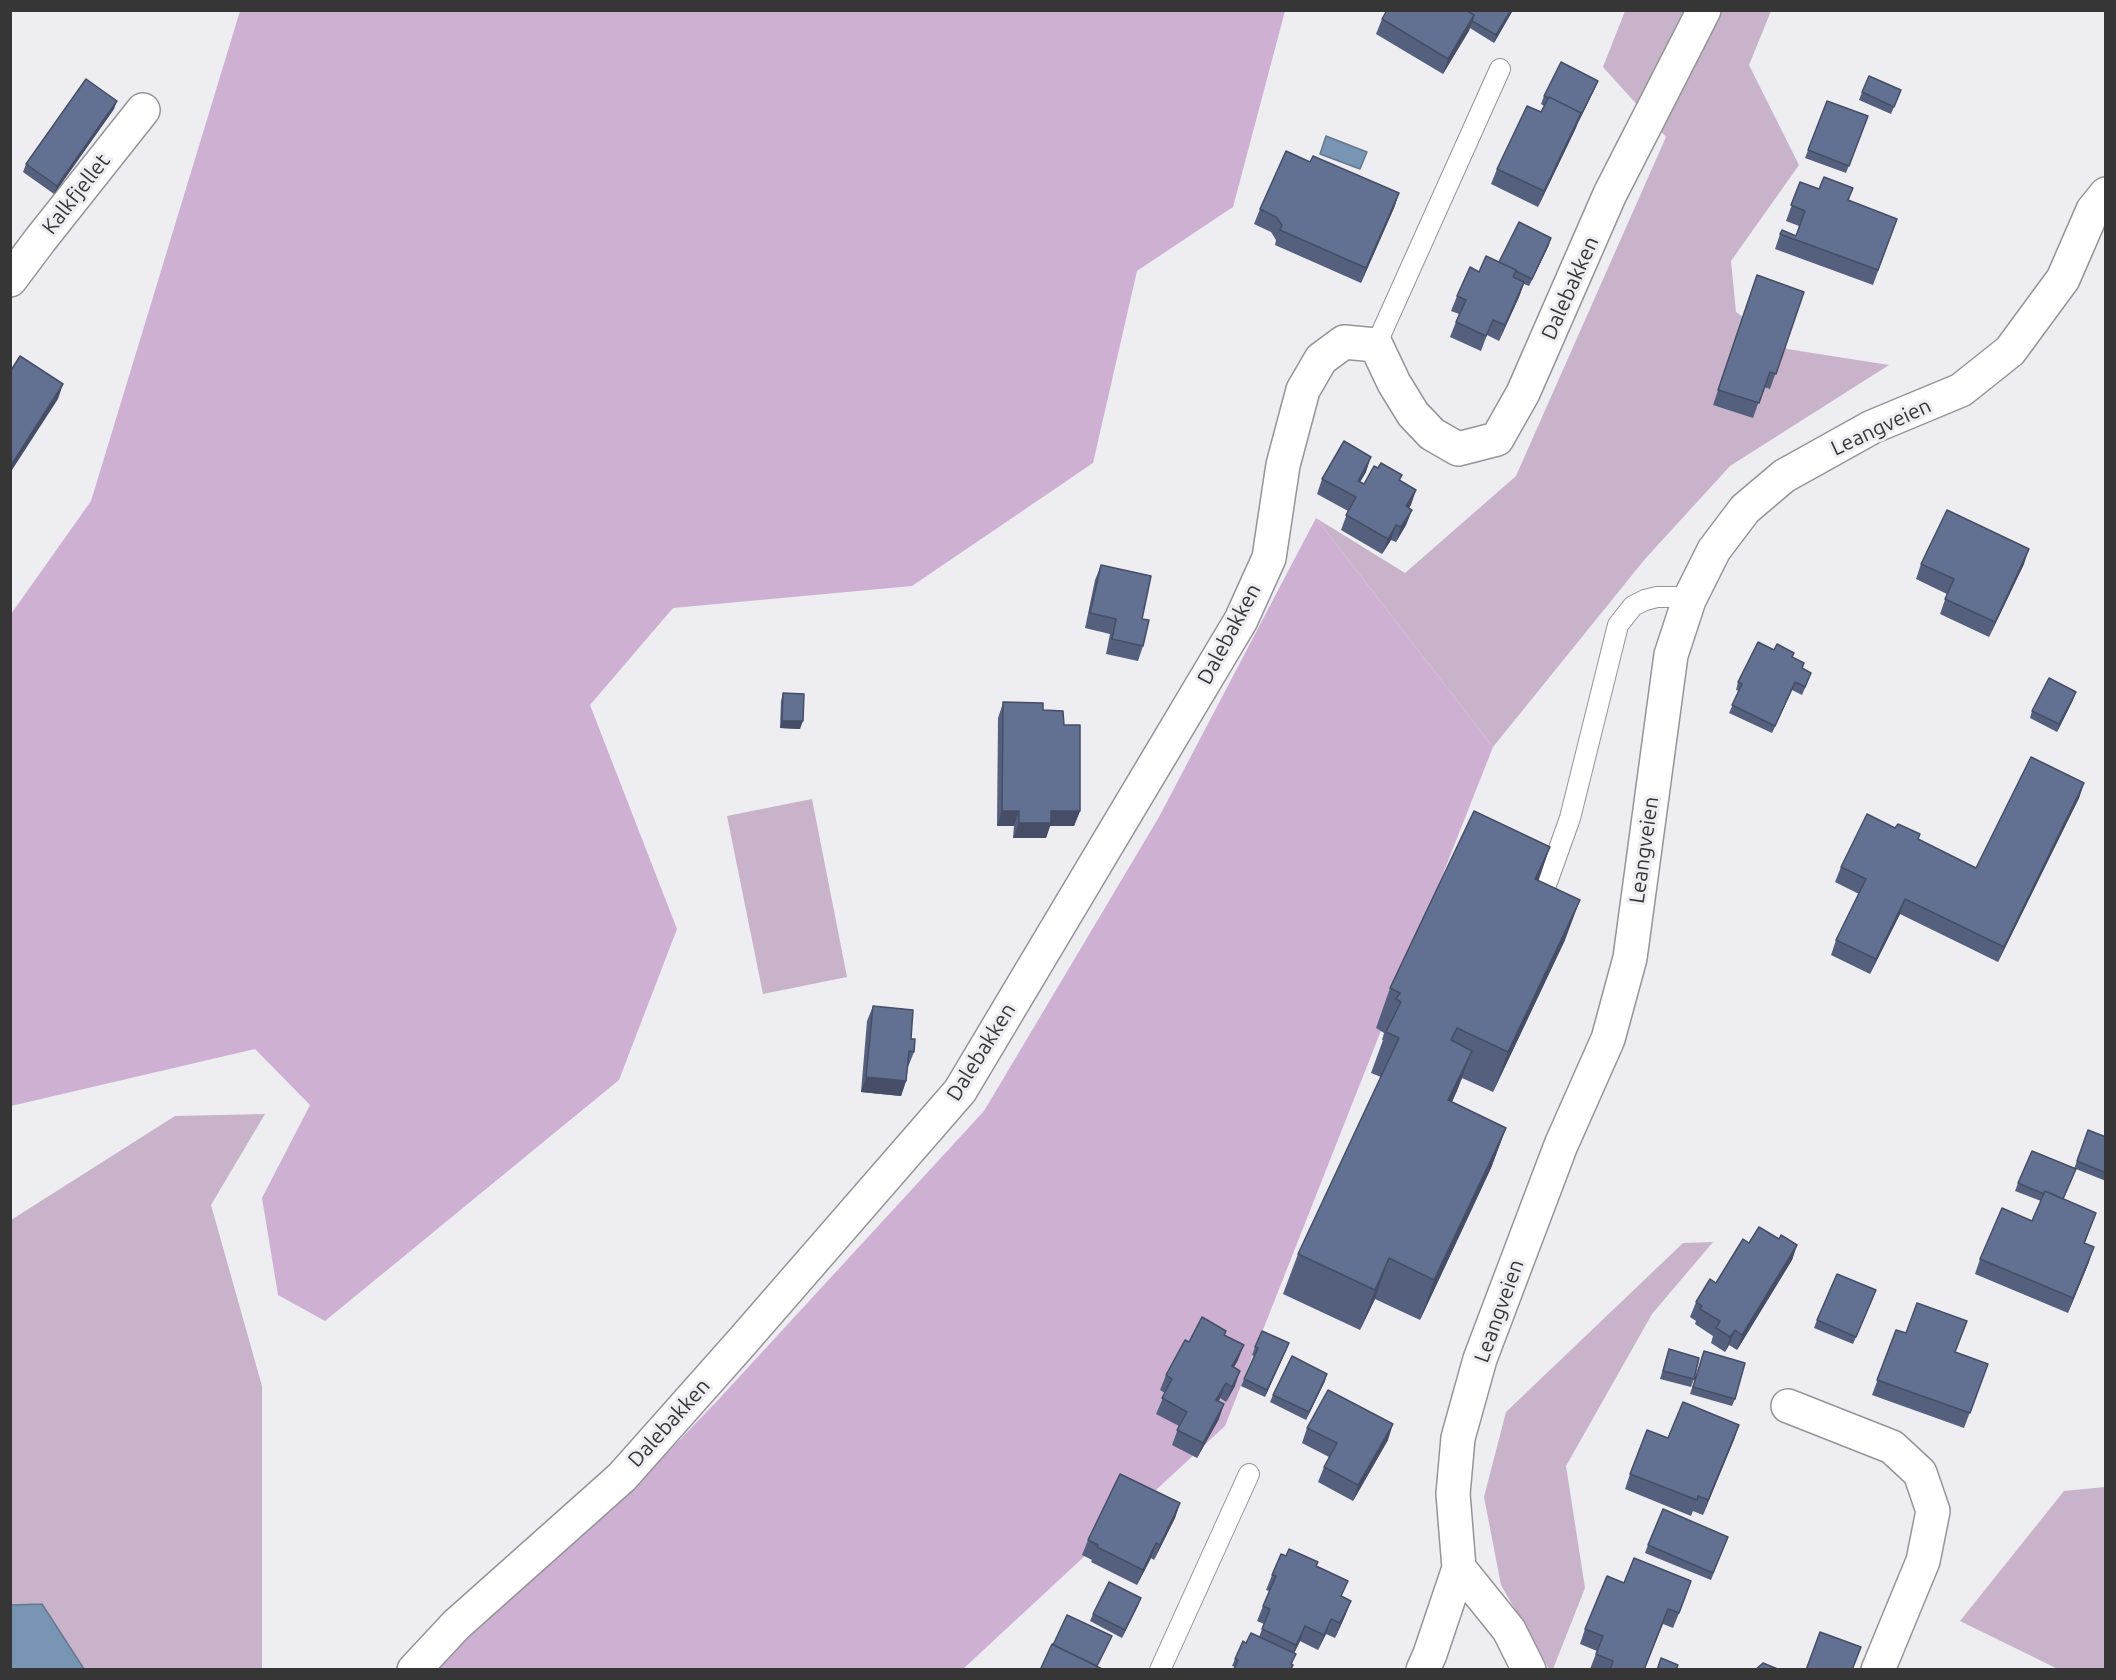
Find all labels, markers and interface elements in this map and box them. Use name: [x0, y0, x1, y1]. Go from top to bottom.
street label: Kalkfjellet: [37, 149, 115, 239]
street label: Dalebakken: [1536, 233, 1604, 343]
street label: Leangveien: [1827, 393, 1935, 461]
street label: Dalebakken: [1192, 579, 1266, 689]
street label: Leangveien: [1624, 795, 1664, 905]
street label: Dalebakken: [941, 999, 1021, 1105]
street label: Leangveien: [1469, 1256, 1529, 1366]
street label: Dalebakken: [623, 1374, 715, 1472]

